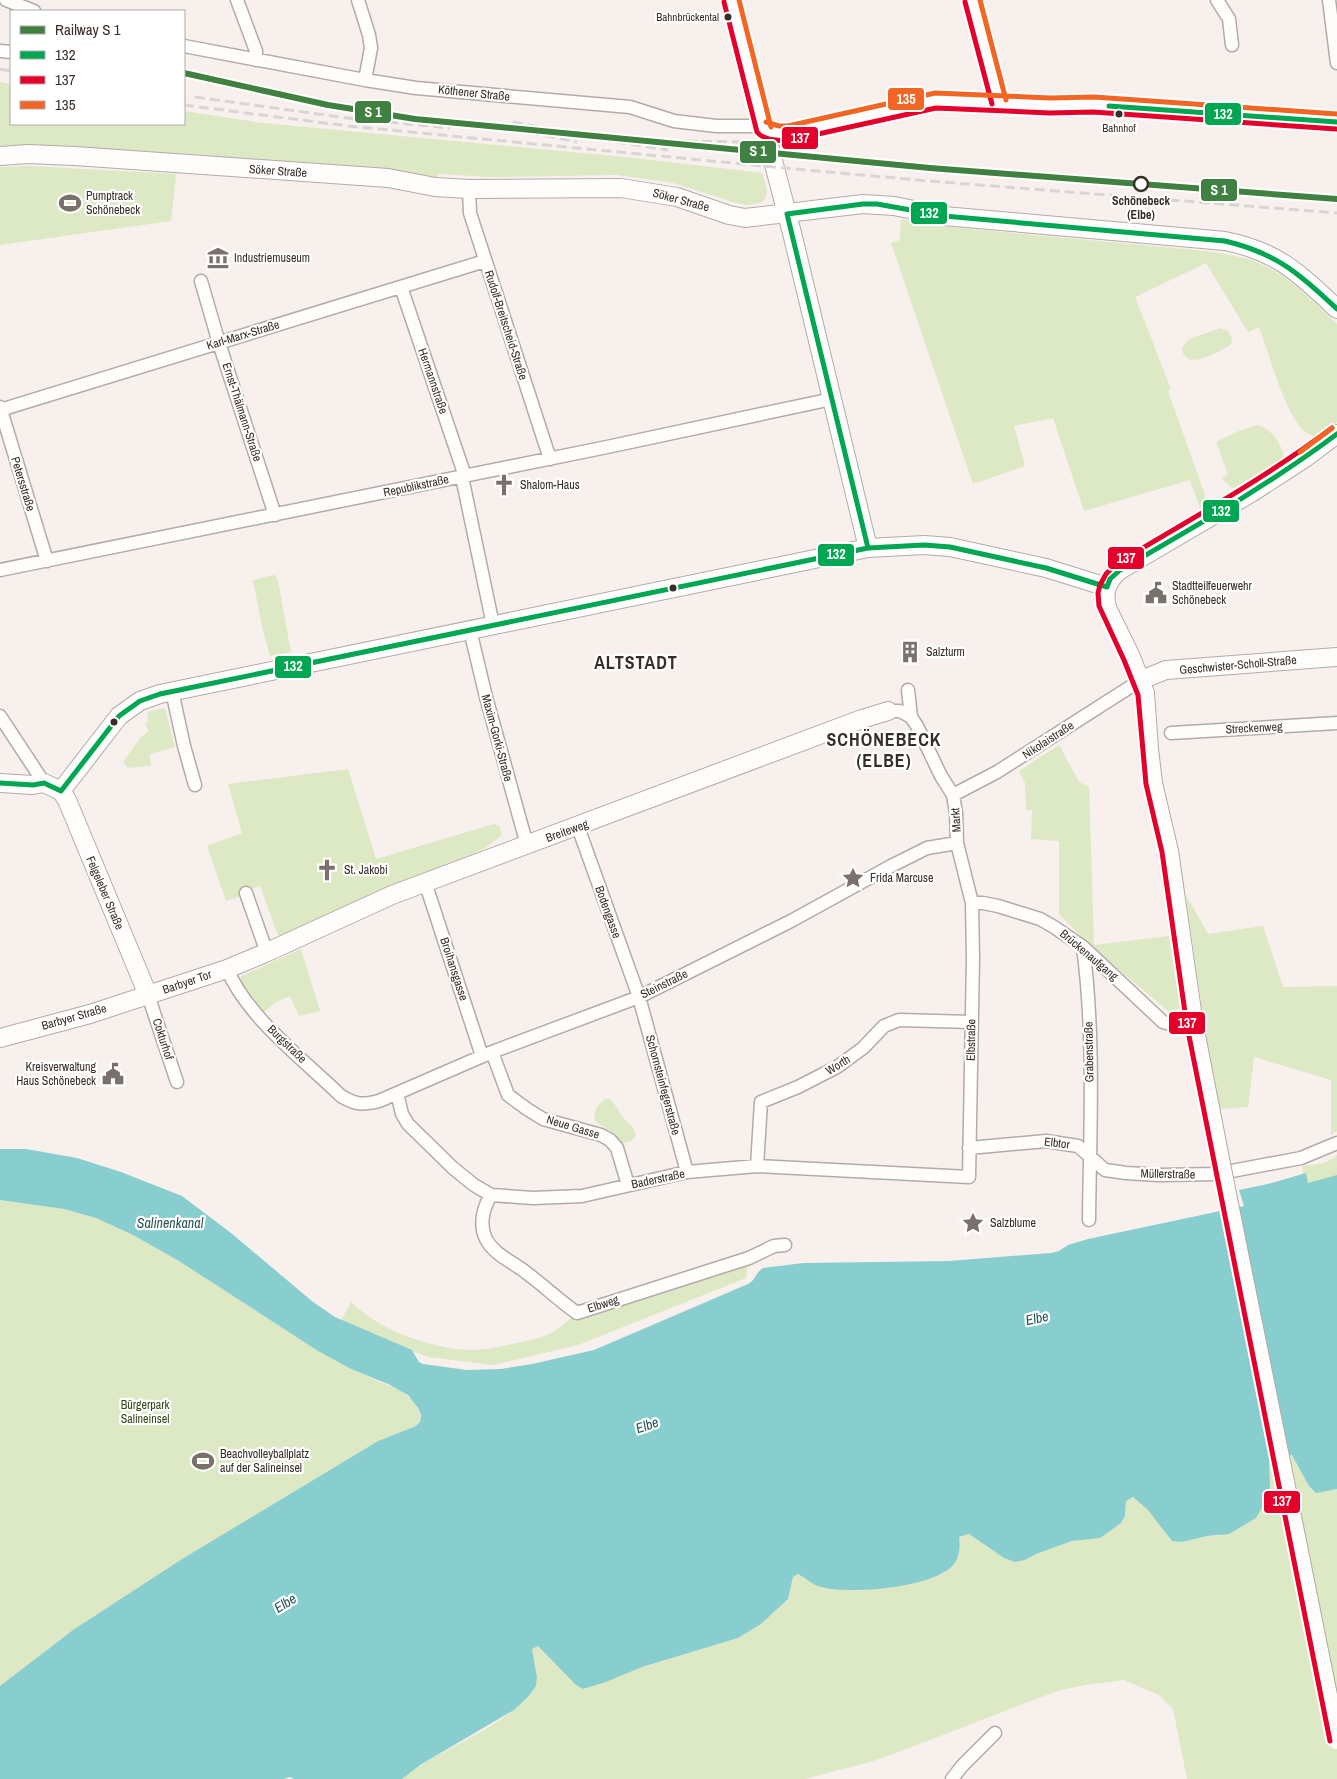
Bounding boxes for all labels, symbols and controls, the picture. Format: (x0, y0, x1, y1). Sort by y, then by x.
legend (10, 10, 185, 125)
place label: Bahnbrückental (656, 10, 719, 24)
marker: Bahnbrückental (723, 12, 733, 22)
text: Railway S 1 (55, 19, 121, 40)
text: 132 (55, 44, 76, 65)
text: 137 (55, 69, 76, 90)
street label: Köthener Straße (437, 81, 511, 105)
line badge: 135 (887, 87, 925, 111)
text: 135 (896, 90, 916, 108)
text: 135 (55, 94, 76, 115)
line badge: S 1 (354, 100, 392, 124)
line badge: 132 (1204, 102, 1242, 126)
text: S 1 (364, 103, 382, 121)
text: 132 (1213, 105, 1233, 123)
marker: Bahnhof (1114, 109, 1124, 119)
place label: Bahnhof (1102, 121, 1136, 135)
line badge: 137 (781, 126, 819, 150)
text: 137 (790, 129, 810, 147)
line badge: S 1 (739, 140, 777, 164)
text: S 1 (749, 142, 767, 160)
street label: Söker Straße (249, 161, 307, 181)
marker: Schönebeck (Elbe) (1133, 176, 1149, 192)
line badge: S 1 (1200, 178, 1238, 202)
text: S 1 (1210, 181, 1228, 199)
street label: Söker Straße (651, 185, 711, 215)
place label: Pumptrack Schönebeck (86, 188, 140, 218)
sports icon: Pumptrack Schönebeck (57, 190, 83, 216)
place label: Schönebeck (Elbe) (1112, 193, 1171, 223)
line badge: 132 (910, 201, 948, 225)
text: 132 (919, 204, 939, 222)
museum icon: Industriemuseum (205, 245, 231, 271)
place label: Industriemuseum (234, 250, 310, 266)
street label: Rudolf-Breitscheid-Straße (481, 268, 531, 382)
street label: Karl-Marx-Straße (205, 316, 281, 354)
street label: Hermannstraße (414, 346, 452, 416)
street label: Ernst-Thälmann-Straße (219, 361, 265, 463)
street label: Petersstraße (7, 455, 39, 513)
street label: Republikstraße (382, 471, 450, 501)
church icon: Shalom-Haus (491, 472, 517, 498)
place label: Shalom-Haus (520, 477, 580, 493)
line badge: 132 (1202, 499, 1240, 523)
text: 132 (1211, 502, 1231, 520)
line badge: 132 (817, 543, 855, 567)
text: 132 (826, 545, 846, 563)
line badge: 137 (1107, 546, 1145, 570)
text: 137 (1116, 549, 1136, 567)
place label: Stadtteilfeuerwehr Schönebeck (1172, 578, 1253, 608)
public building icon: Stadtteilfeuerwehr Schönebeck (1143, 580, 1169, 606)
unlabelled marker (668, 583, 678, 593)
building icon: Salzturm (897, 639, 923, 665)
place label: Salzturm (926, 644, 965, 660)
district label: ALTSTADT (594, 650, 678, 675)
street label: Geschwister-Scholl-Straße (1179, 652, 1297, 678)
line badge: 132 (274, 655, 312, 679)
text: 132 (283, 657, 303, 675)
street label: Maxim-Gorki-Straße (478, 693, 516, 783)
unlabelled marker (109, 717, 119, 727)
street label: Nikolaistraße (1019, 717, 1077, 763)
street label: Streckenweg (1225, 718, 1283, 737)
district label: SCHÖNEBECK (ELBE) (827, 727, 941, 773)
street label: Markt (947, 807, 965, 833)
street label: Breiteweg (543, 816, 591, 846)
street label: Felgeleber Straße (82, 854, 128, 932)
church icon: St. Jakobi (314, 857, 340, 883)
place label: St. Jakobi (344, 862, 388, 878)
place icon: Frida Marcuse (840, 865, 866, 891)
place label: Frida Marcuse (870, 870, 933, 886)
street label: Bodengasse (591, 884, 625, 940)
street label: Brückenaufgang (1056, 926, 1122, 984)
street label: Broihansgasse (436, 935, 472, 1003)
street label: Barbyer Tor (160, 966, 214, 998)
street label: Steinstraße (638, 966, 690, 1002)
street label: Barbyer Straße (40, 1000, 108, 1034)
line badge: 137 (1168, 1011, 1206, 1035)
text: 137 (1177, 1014, 1197, 1032)
street label: Cokturhof (149, 1016, 177, 1062)
street label: Elbstraße (963, 1019, 979, 1061)
street label: Burgstraße (264, 1021, 310, 1067)
street label: Grabenstraße (1080, 1022, 1098, 1082)
street label: Schornsteinfegerstraße (642, 1033, 684, 1137)
street label: Worth (823, 1051, 853, 1079)
place label: Kreisverwaltung Haus Schönebeck (16, 1059, 97, 1089)
public building icon: Kreisverwaltung Haus Schönebeck (100, 1061, 126, 1087)
street label: Neue Gasse (545, 1111, 601, 1143)
street label: Elbtor (1043, 1133, 1071, 1153)
street label: Baderstraße (630, 1166, 686, 1192)
street label: Müllerstraße (1141, 1166, 1195, 1182)
place icon: Salzblume (960, 1210, 986, 1236)
water label: Salinenkanal (137, 1214, 204, 1232)
place label: Salzblume (990, 1215, 1036, 1231)
street label: Elbweg (585, 1291, 621, 1317)
water label: Elbe (1024, 1307, 1050, 1329)
park label: Bürgerpark Salineinsel (121, 1397, 169, 1427)
water label: Elbe (633, 1413, 661, 1437)
place label: Beachvolleyballplatz auf der Salineinsel (220, 1446, 309, 1476)
sports icon: Beachvolleyballplatz auf der Salineinsel (190, 1448, 216, 1474)
line badge: 137 (1263, 1490, 1301, 1514)
text: 137 (1272, 1492, 1292, 1510)
water label: Elbe (270, 1589, 300, 1617)

